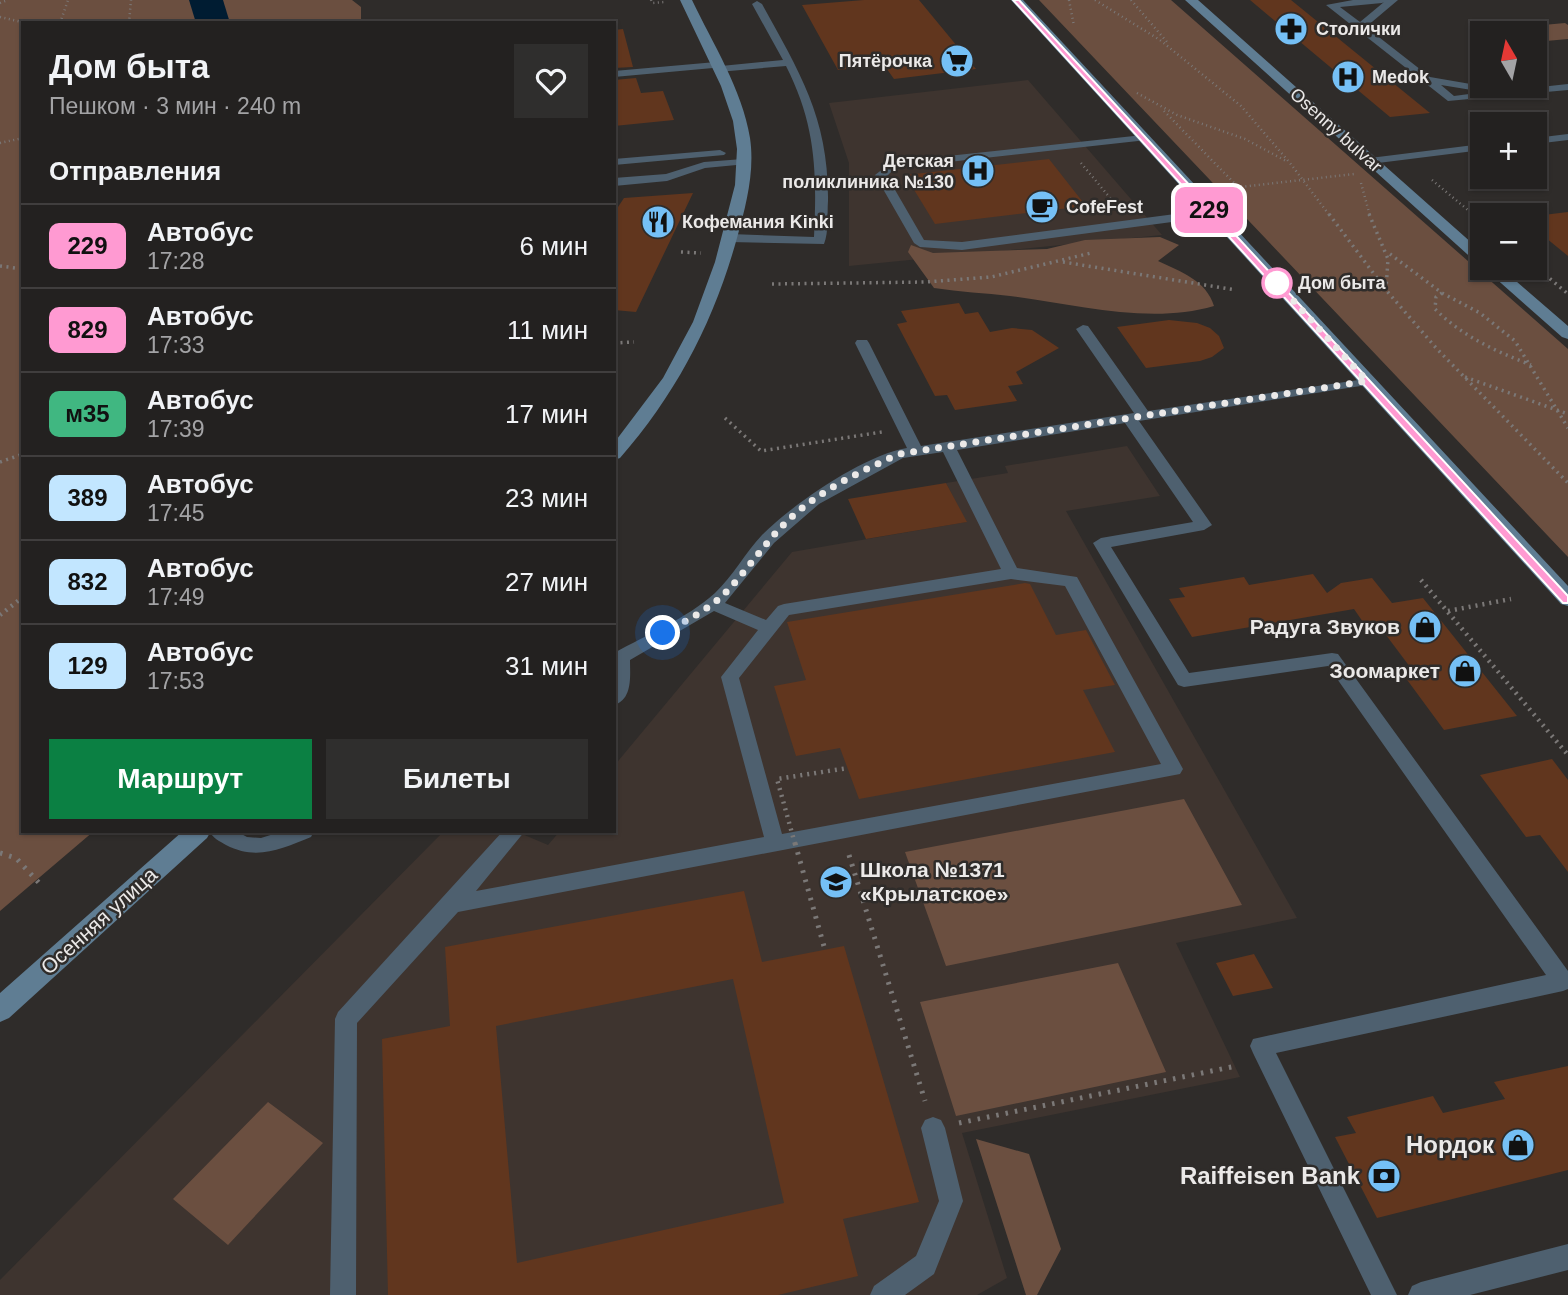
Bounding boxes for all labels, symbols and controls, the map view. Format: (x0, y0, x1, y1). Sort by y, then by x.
pharmacy icon: Столички (1272, 10, 1310, 48)
place label: Столички (1316, 19, 1401, 39)
north arrow (1470, 21, 1547, 98)
map controls (1470, 21, 1547, 280)
supermarket icon: Пятёрочка (938, 42, 976, 80)
button: heart (514, 44, 588, 118)
text: Дом быта (49, 48, 209, 85)
place label: Пятёрочка (839, 51, 933, 71)
hospital icon: Medok (1329, 58, 1367, 96)
place label: Medok (1372, 67, 1430, 87)
street label: Osenny bulvar (1286, 84, 1386, 176)
text: Пешком · 3 мин · 240 m (49, 93, 301, 119)
button: + (1470, 112, 1547, 189)
place label: Детская поликлиника №130 (782, 151, 954, 192)
hospital icon: Детская поликлиника №130 (959, 152, 997, 190)
text: Отправления (49, 156, 221, 186)
line badge: 229 (1169, 187, 1249, 233)
cafe icon: CofeFest (1023, 188, 1061, 226)
text: 229 (1189, 196, 1229, 223)
place label: CofeFest (1066, 197, 1143, 217)
restaurant icon: Кофемания Kinki (639, 203, 677, 241)
button: − (1470, 203, 1547, 280)
place label: Кофемания Kinki (682, 212, 834, 232)
text: Автобус (147, 217, 254, 247)
text: 6 мин (520, 231, 588, 261)
text: 229 (67, 232, 108, 259)
text: 17:28 (147, 248, 205, 274)
marker: Дом быта (1262, 268, 1292, 298)
place label: Дом быта (1298, 273, 1386, 293)
text: Автобус (147, 301, 254, 331)
text: 11 мин (507, 315, 588, 345)
text: 829 (67, 316, 108, 343)
text: 17:33 (147, 332, 205, 358)
text: Автобус (147, 385, 254, 415)
text: 17 мин (505, 399, 588, 429)
text: м35 (65, 400, 110, 427)
text: 17:39 (147, 416, 205, 442)
text: Автобус (147, 469, 254, 499)
text: 23 мин (505, 483, 588, 513)
text: 389 (67, 484, 108, 511)
text: 17:45 (147, 500, 205, 526)
text: Автобус (147, 553, 254, 583)
text: 27 мин (505, 567, 588, 597)
text: 832 (67, 568, 108, 595)
text: 17:49 (147, 584, 205, 610)
shop icon: Радуга Звуков (1406, 608, 1444, 646)
your location (645, 615, 680, 650)
place label: Радуга Звуков (1250, 615, 1400, 638)
text: Автобус (147, 637, 254, 667)
text: 31 мин (505, 651, 588, 681)
text: 129 (67, 652, 108, 679)
shop icon: Зоомаркет (1446, 652, 1484, 690)
place label: Зоомаркет (1330, 659, 1440, 682)
text: 17:53 (147, 668, 205, 694)
button: Маршрут (49, 739, 312, 819)
button: Билеты (326, 739, 588, 819)
place label: Школа №1371 «Крылатское» (860, 858, 1008, 905)
street label: Осенняя улица (36, 862, 162, 979)
school or university icon: Школа №1371 «Крылатское» (817, 863, 855, 901)
shop icon: Нордок (1499, 1126, 1537, 1164)
place label: Нордок (1406, 1131, 1495, 1158)
bank icon: Raiffeisen Bank (1365, 1157, 1403, 1195)
place label: Raiffeisen Bank (1180, 1162, 1361, 1189)

